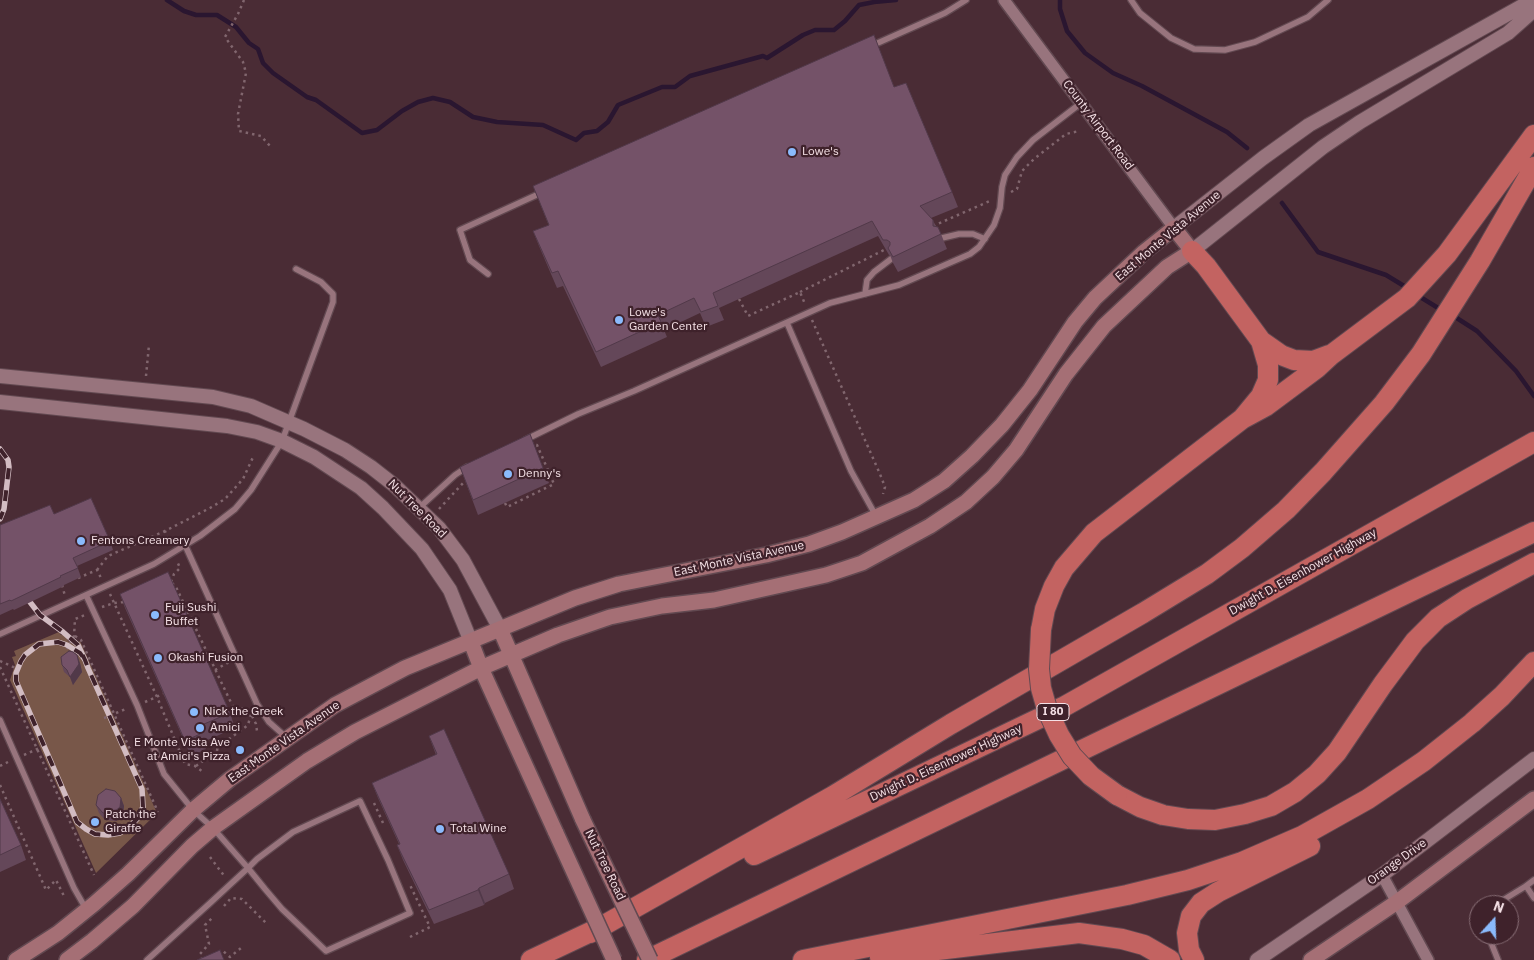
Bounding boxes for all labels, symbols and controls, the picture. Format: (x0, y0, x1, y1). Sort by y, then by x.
street label: County Airport Road (1060, 77, 1136, 173)
place label: Lowe's (802, 145, 839, 159)
marker: Lowe's (786, 146, 798, 158)
street label: East Monte Vista Avenue (1113, 188, 1223, 284)
place label: Lowe's Garden Center (629, 306, 707, 334)
marker: Lowe's Garden Center (613, 314, 625, 326)
place label: Denny's (518, 467, 561, 481)
marker: Denny's (502, 468, 514, 480)
street label: Nut Tree Road (385, 477, 449, 541)
street label: Dwight D. Eisenhower Highway (1227, 525, 1379, 619)
place label: Fentons Creamery (91, 534, 190, 548)
marker: Fentons Creamery (75, 535, 87, 547)
street label: East Monte Vista Avenue (673, 538, 805, 580)
place label: Fuji Sushi Buffet (165, 601, 217, 629)
marker: Fuji Sushi Buffet (149, 609, 161, 621)
place label: Okashi Fusion (168, 651, 243, 665)
marker: Okashi Fusion (152, 652, 164, 664)
street label: East Monte Vista Avenue (226, 698, 342, 786)
road number: I 80 (1037, 704, 1069, 720)
place label: Nick the Greek (204, 705, 283, 719)
marker: Nick the Greek (188, 706, 200, 718)
place label: Amici (210, 721, 240, 735)
street label: Dwight D. Eisenhower Highway (868, 721, 1024, 805)
marker: Amici (194, 722, 206, 734)
place label: E Monte Vista Ave at Amici's Pizza (134, 736, 230, 764)
marker: E Monte Vista Ave at Amici's Pizza (234, 744, 246, 756)
place label: Patch the Giraffe (105, 808, 156, 836)
marker: Patch the Giraffe (89, 816, 101, 828)
place label: Total Wine (450, 822, 507, 836)
marker: Total Wine (434, 823, 446, 835)
street label: Nut Tree Road (582, 827, 628, 903)
street label: Orange Drive (1365, 836, 1429, 888)
north arrow (1469, 895, 1519, 945)
text: N (1491, 897, 1507, 917)

